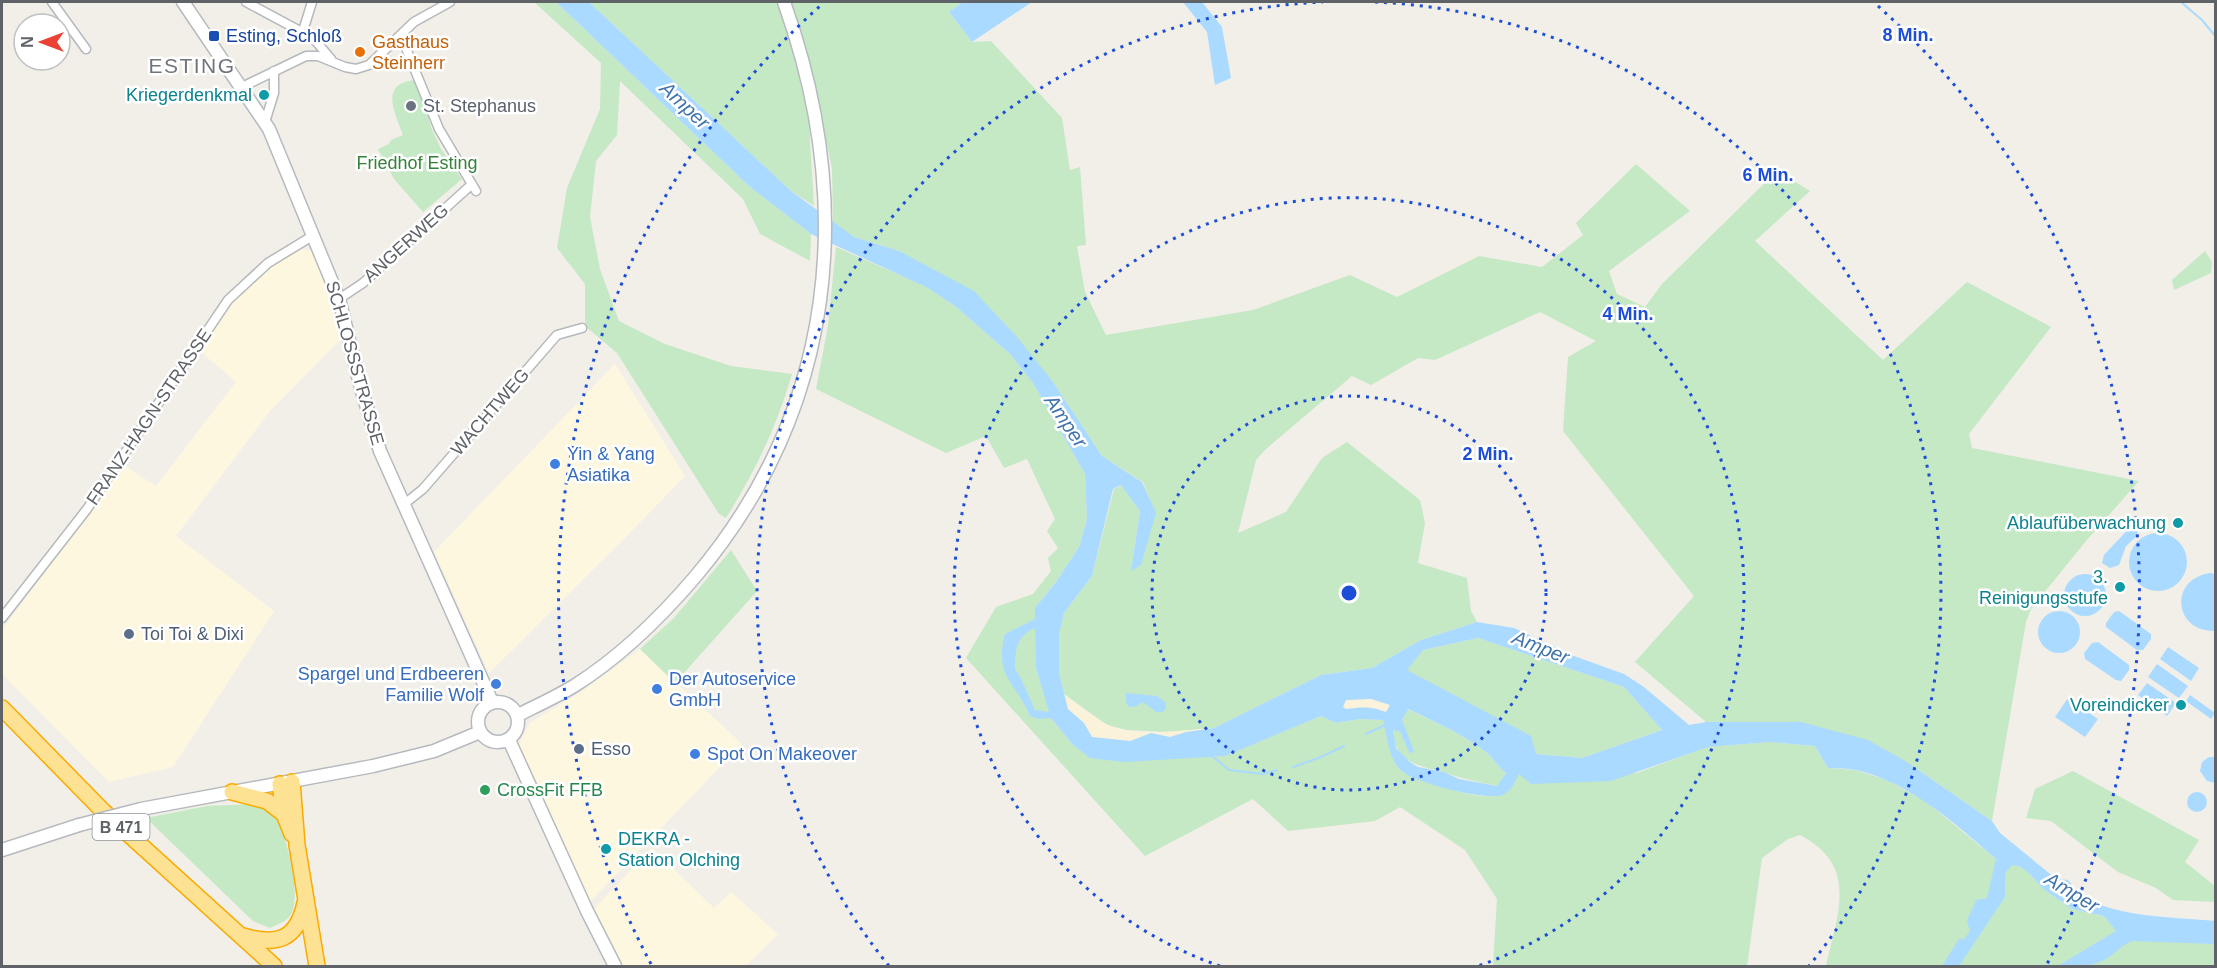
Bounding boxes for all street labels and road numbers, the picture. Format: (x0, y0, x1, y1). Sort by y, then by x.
street label: ANGERWEG (360, 200, 452, 286)
street label: SCHLOSSSTRASSE (322, 279, 388, 447)
street label: FRANZ-HAGN-STRASSE (83, 325, 215, 509)
street label: WACHTWEG (447, 365, 533, 459)
road number: B 471 (92, 814, 150, 840)

